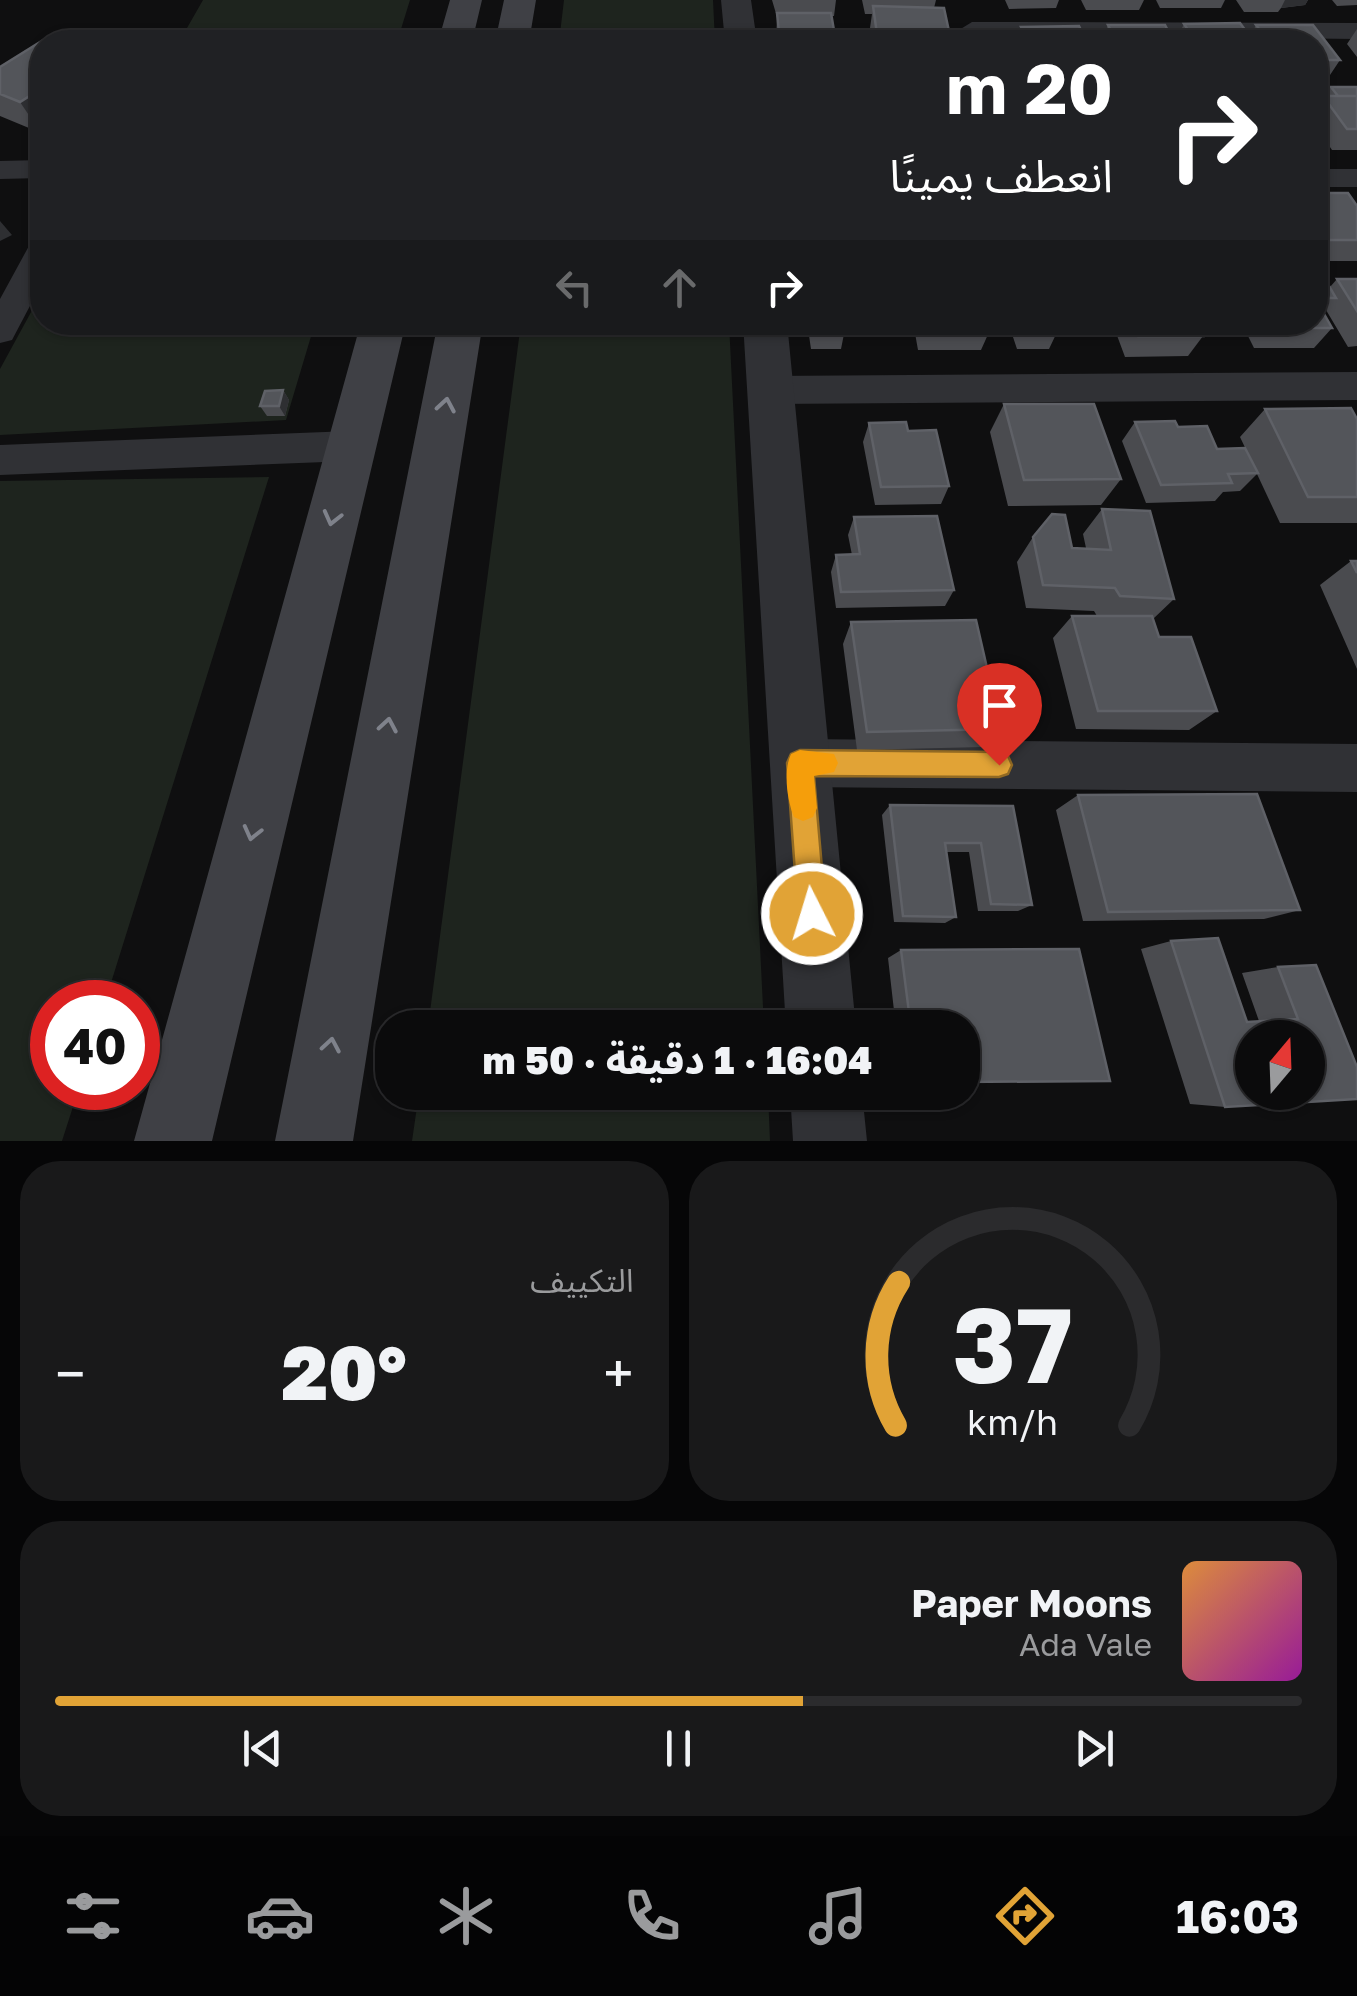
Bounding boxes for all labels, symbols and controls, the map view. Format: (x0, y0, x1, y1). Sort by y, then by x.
text: 20 m (946, 45, 1113, 129)
icon: right (1148, 70, 1278, 200)
text: انعطف يمينًا (889, 148, 1113, 202)
icon: left (547, 260, 602, 315)
icon: ahead (652, 260, 707, 315)
icon: right (757, 260, 812, 315)
one-way arrow (435, 397, 456, 414)
one-way arrow (323, 509, 344, 526)
pin (957, 663, 1042, 766)
icon: arrive (972, 678, 1027, 733)
one-way arrow (377, 717, 398, 734)
one-way arrow (243, 824, 264, 841)
position arrow (760, 862, 864, 966)
speed limit sign: 40 (30, 980, 160, 1110)
north arrow (1235, 1020, 1325, 1110)
map controls (1235, 1020, 1325, 1110)
one-way arrow (320, 1037, 341, 1053)
text: 16:04 · 1 دقيقة · 50 m (482, 1037, 873, 1082)
text: التكييف (530, 1261, 634, 1299)
text: 37 (953, 1281, 1073, 1406)
text: 20° (282, 1326, 407, 1417)
text: − (55, 1340, 85, 1406)
text: + (603, 1340, 633, 1406)
text: km/h (967, 1400, 1058, 1443)
text: Paper Moons (911, 1580, 1152, 1625)
text: Ada Vale (1019, 1625, 1152, 1663)
icon: previous (235, 1721, 290, 1776)
icon: pause (651, 1721, 706, 1776)
icon: next (1067, 1721, 1122, 1776)
icon: filters (58, 1881, 128, 1951)
icon: car (245, 1881, 315, 1951)
icon: climate (431, 1881, 501, 1951)
icon: phone (617, 1881, 687, 1951)
icon: music (803, 1881, 873, 1951)
icon: directions (990, 1881, 1060, 1951)
text: 16:03 (1176, 1889, 1299, 1943)

